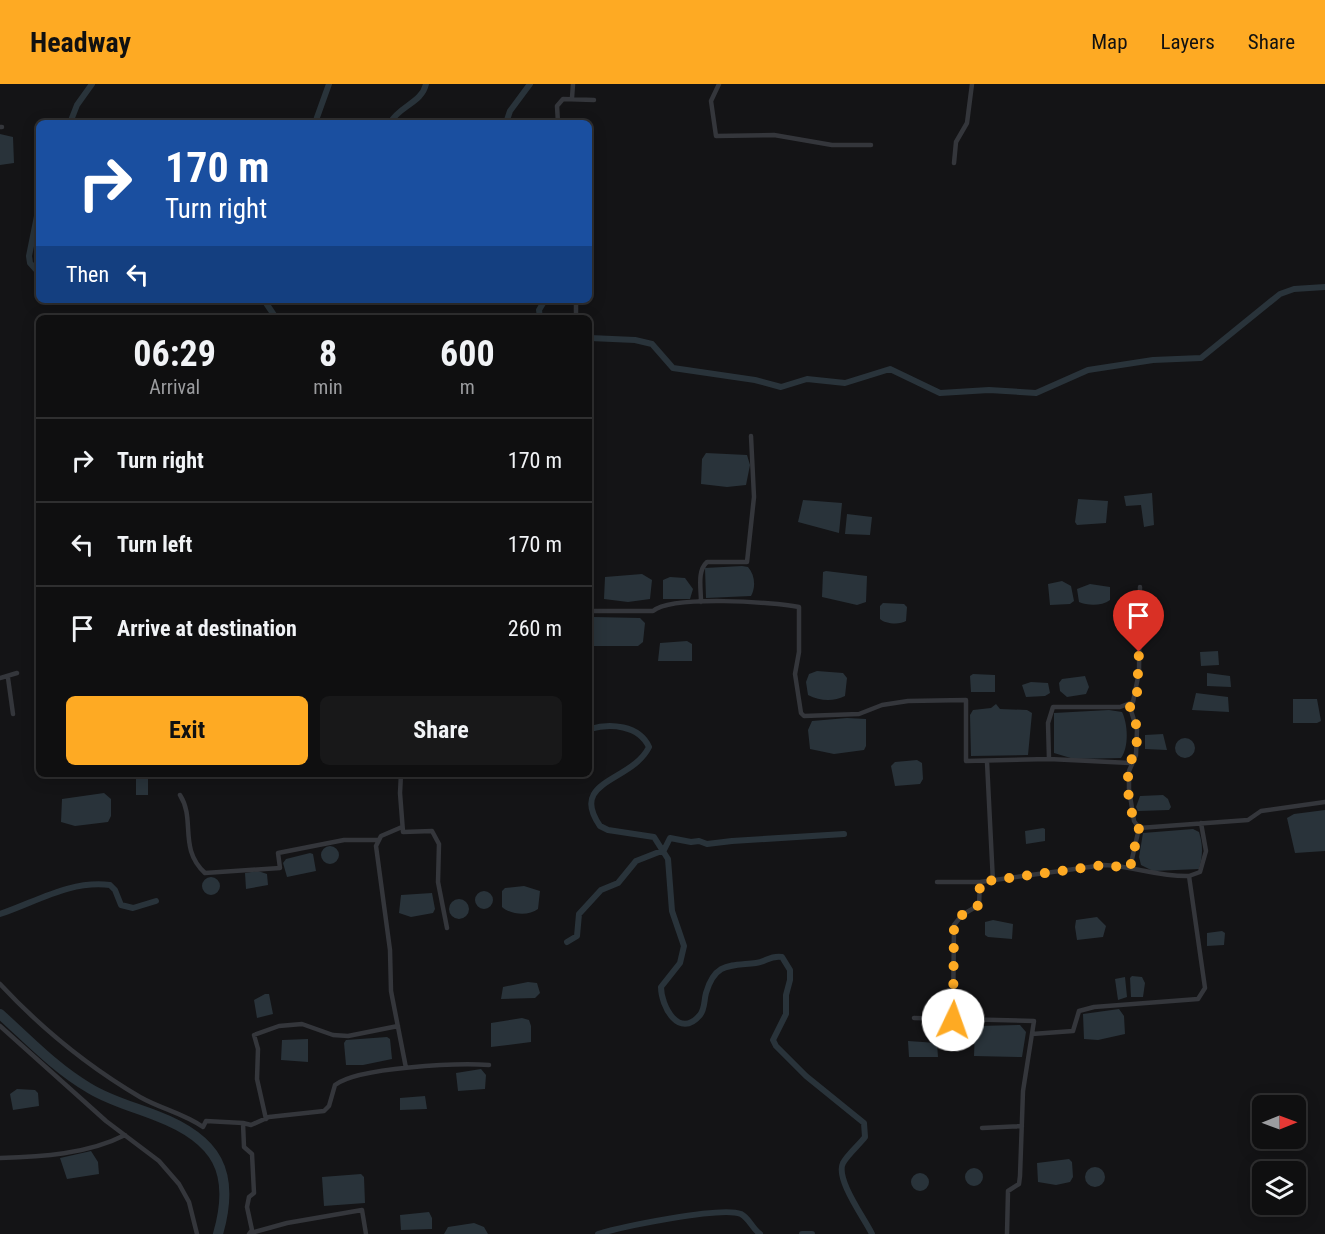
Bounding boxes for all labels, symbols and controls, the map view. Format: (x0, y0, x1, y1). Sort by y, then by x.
text: Headway (30, 26, 131, 59)
text: Map (1091, 30, 1128, 54)
text: Layers (1161, 30, 1215, 54)
text: Share (1248, 30, 1295, 54)
text: 170 m (165, 143, 270, 192)
icon: right (66, 144, 144, 222)
text: Turn right (165, 193, 267, 225)
icon: left (121, 258, 154, 291)
text: Then (66, 262, 109, 287)
text: 06:29 (133, 333, 216, 375)
text: 8 (319, 333, 337, 375)
text: 600 (440, 333, 495, 375)
text: Arrival (149, 375, 200, 399)
text: min (313, 375, 343, 399)
text: m (460, 375, 475, 399)
icon: right (66, 444, 99, 477)
text: Turn right (117, 448, 204, 473)
text: 170 m (508, 448, 562, 473)
icon: left (66, 528, 99, 561)
text: Turn left (117, 532, 192, 557)
text: 170 m (508, 532, 562, 557)
pin (1113, 590, 1164, 652)
icon: arrive (1122, 599, 1155, 632)
icon: arrive (66, 612, 99, 645)
text: Arrive at destination (117, 616, 297, 641)
text: 260 m (508, 616, 562, 641)
button: Exit (66, 696, 308, 765)
button: Share (320, 696, 562, 765)
position arrow (921, 988, 985, 1052)
north arrow (1252, 1095, 1306, 1149)
map controls (1252, 1095, 1306, 1215)
button: layers (1252, 1161, 1306, 1215)

